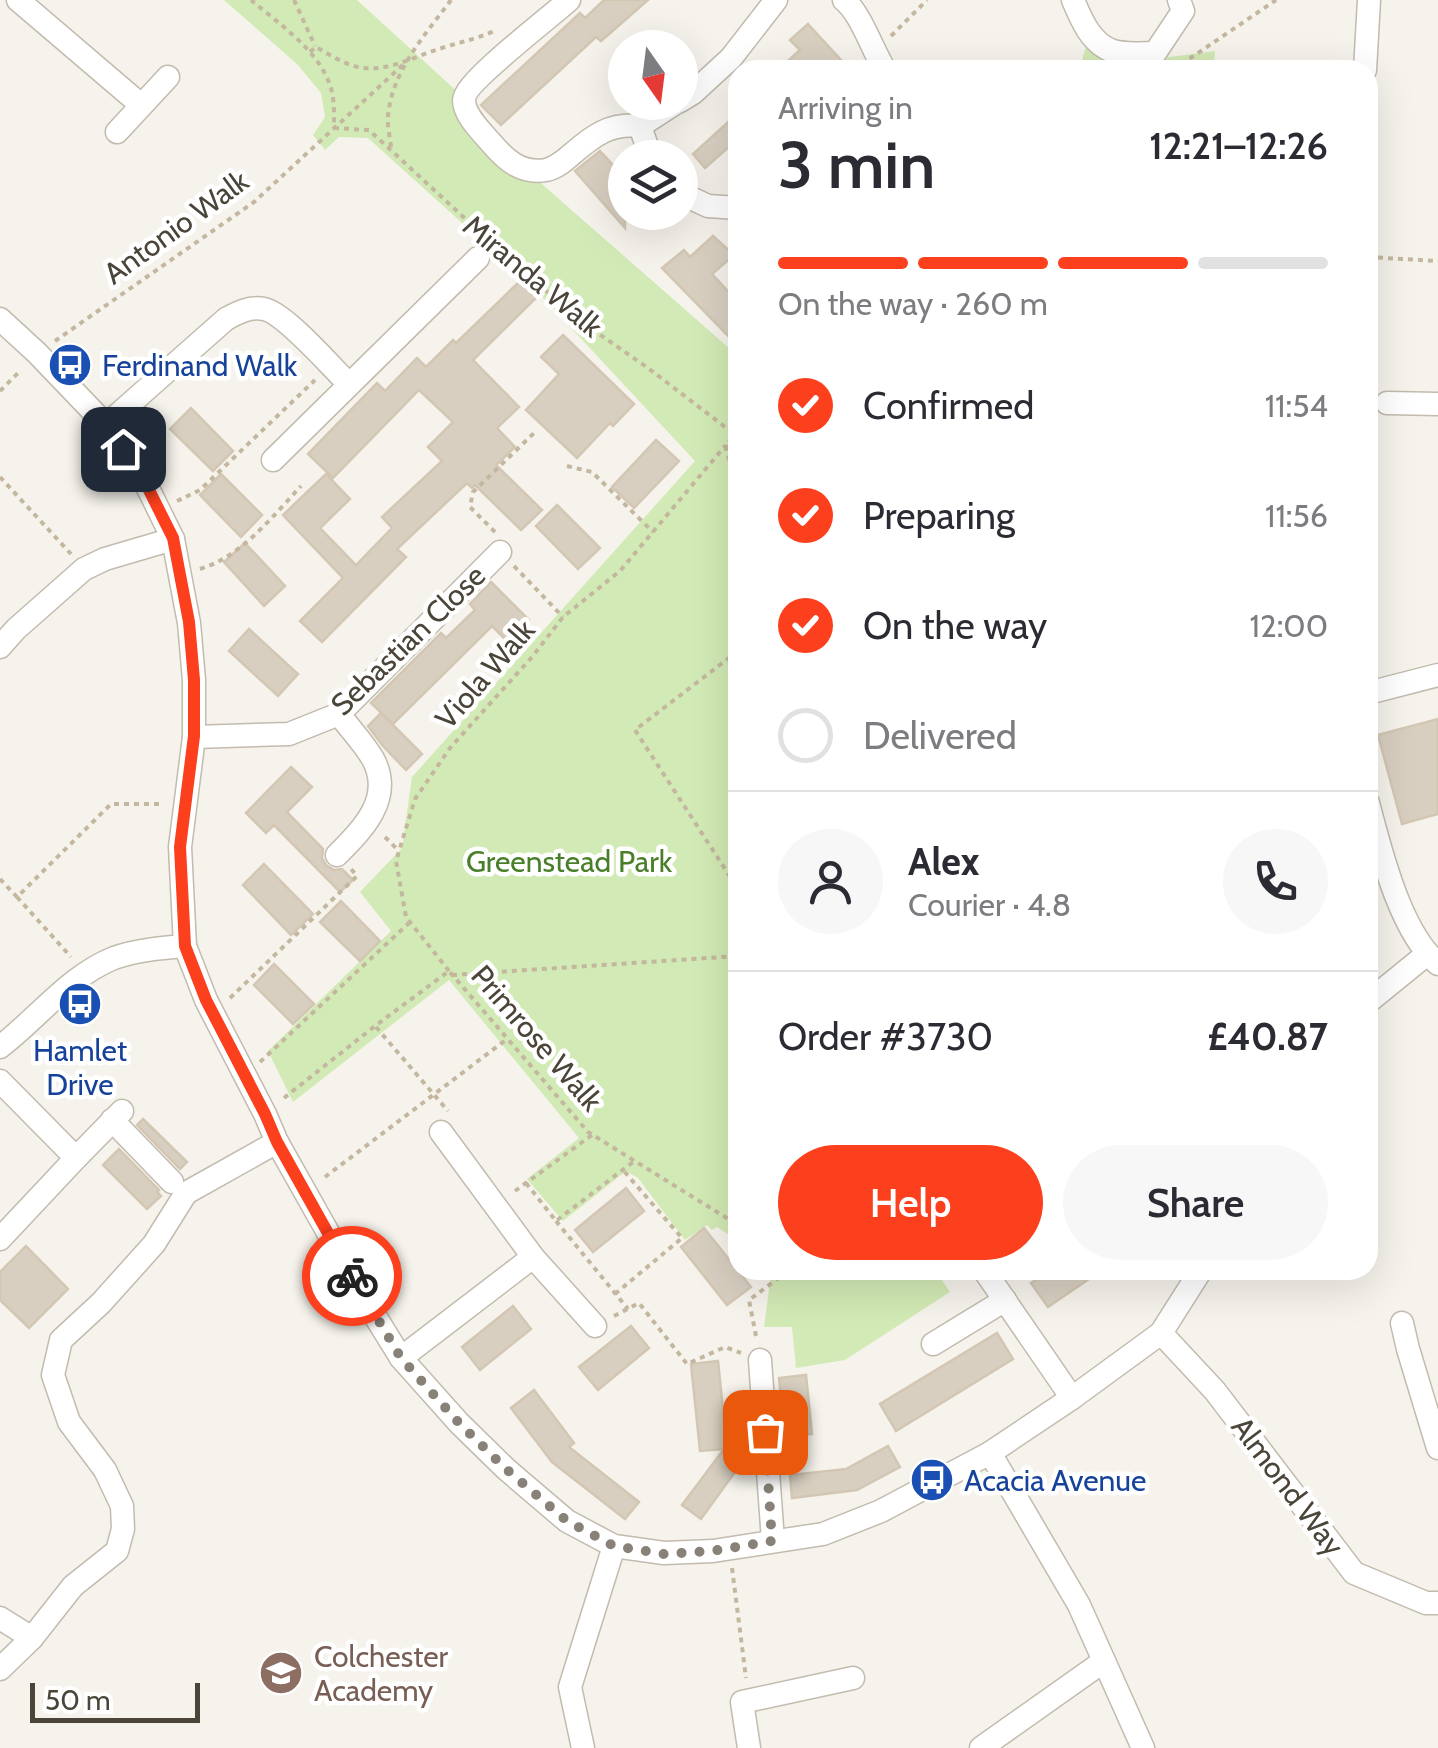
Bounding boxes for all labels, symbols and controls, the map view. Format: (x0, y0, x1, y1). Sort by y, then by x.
north arrow (608, 30, 698, 120)
map controls (608, 30, 698, 230)
text: Arriving in (778, 88, 913, 127)
text: 12:21–12:26 (1149, 122, 1328, 169)
text: 3 min (778, 125, 935, 204)
button: layers (608, 140, 698, 230)
street label: Antonio Walk (96, 162, 256, 292)
street label: Miranda Walk (456, 207, 611, 345)
text: On the way · 260 m (778, 284, 1048, 323)
bus stop icon: Ferdinand Walk (47, 342, 93, 388)
place label: Ferdinand Walk (102, 347, 298, 384)
icon: check (778, 378, 833, 433)
text: Confirmed (863, 382, 1034, 429)
text: 11:54 (1265, 386, 1328, 425)
pin (81, 407, 166, 492)
icon: home (96, 422, 151, 477)
icon: check (778, 488, 833, 543)
text: Preparing (863, 492, 1015, 539)
text: 11:56 (1265, 496, 1328, 535)
street label: Sebastian Close (323, 557, 493, 723)
icon: check (778, 598, 833, 653)
text: On the way (863, 602, 1047, 649)
text: 12:00 (1249, 606, 1328, 645)
street label: Viola Walk (427, 611, 543, 736)
text: Delivered (863, 712, 1017, 759)
button: person (778, 829, 883, 934)
button: phone (1223, 829, 1328, 934)
text: Alex (908, 838, 979, 885)
park label: Greenstead Park (466, 843, 673, 880)
text: Courier · 4.8 (908, 885, 1071, 924)
street label: Primrose Walk (464, 957, 611, 1119)
bus stop icon: Hamlet Drive (57, 981, 103, 1027)
text: Order #3730 (778, 1013, 993, 1060)
text: £40.87 (1207, 1013, 1328, 1060)
place label: Hamlet Drive (33, 1032, 127, 1103)
button: Help (778, 1145, 1043, 1260)
button: Share (1063, 1145, 1328, 1260)
courier (302, 1226, 402, 1326)
icon: bike (325, 1249, 380, 1304)
pin (723, 1390, 808, 1475)
icon: bag (738, 1405, 793, 1460)
street label: Almond Way (1224, 1409, 1352, 1563)
bus stop icon: Acacia Avenue (909, 1457, 955, 1503)
place label: Acacia Avenue (964, 1462, 1146, 1499)
place label: Colchester Academy (314, 1638, 449, 1709)
school or university icon: Colchester Academy (258, 1650, 304, 1696)
scale bar (30, 1678, 200, 1722)
text: 50 m (45, 1683, 111, 1717)

